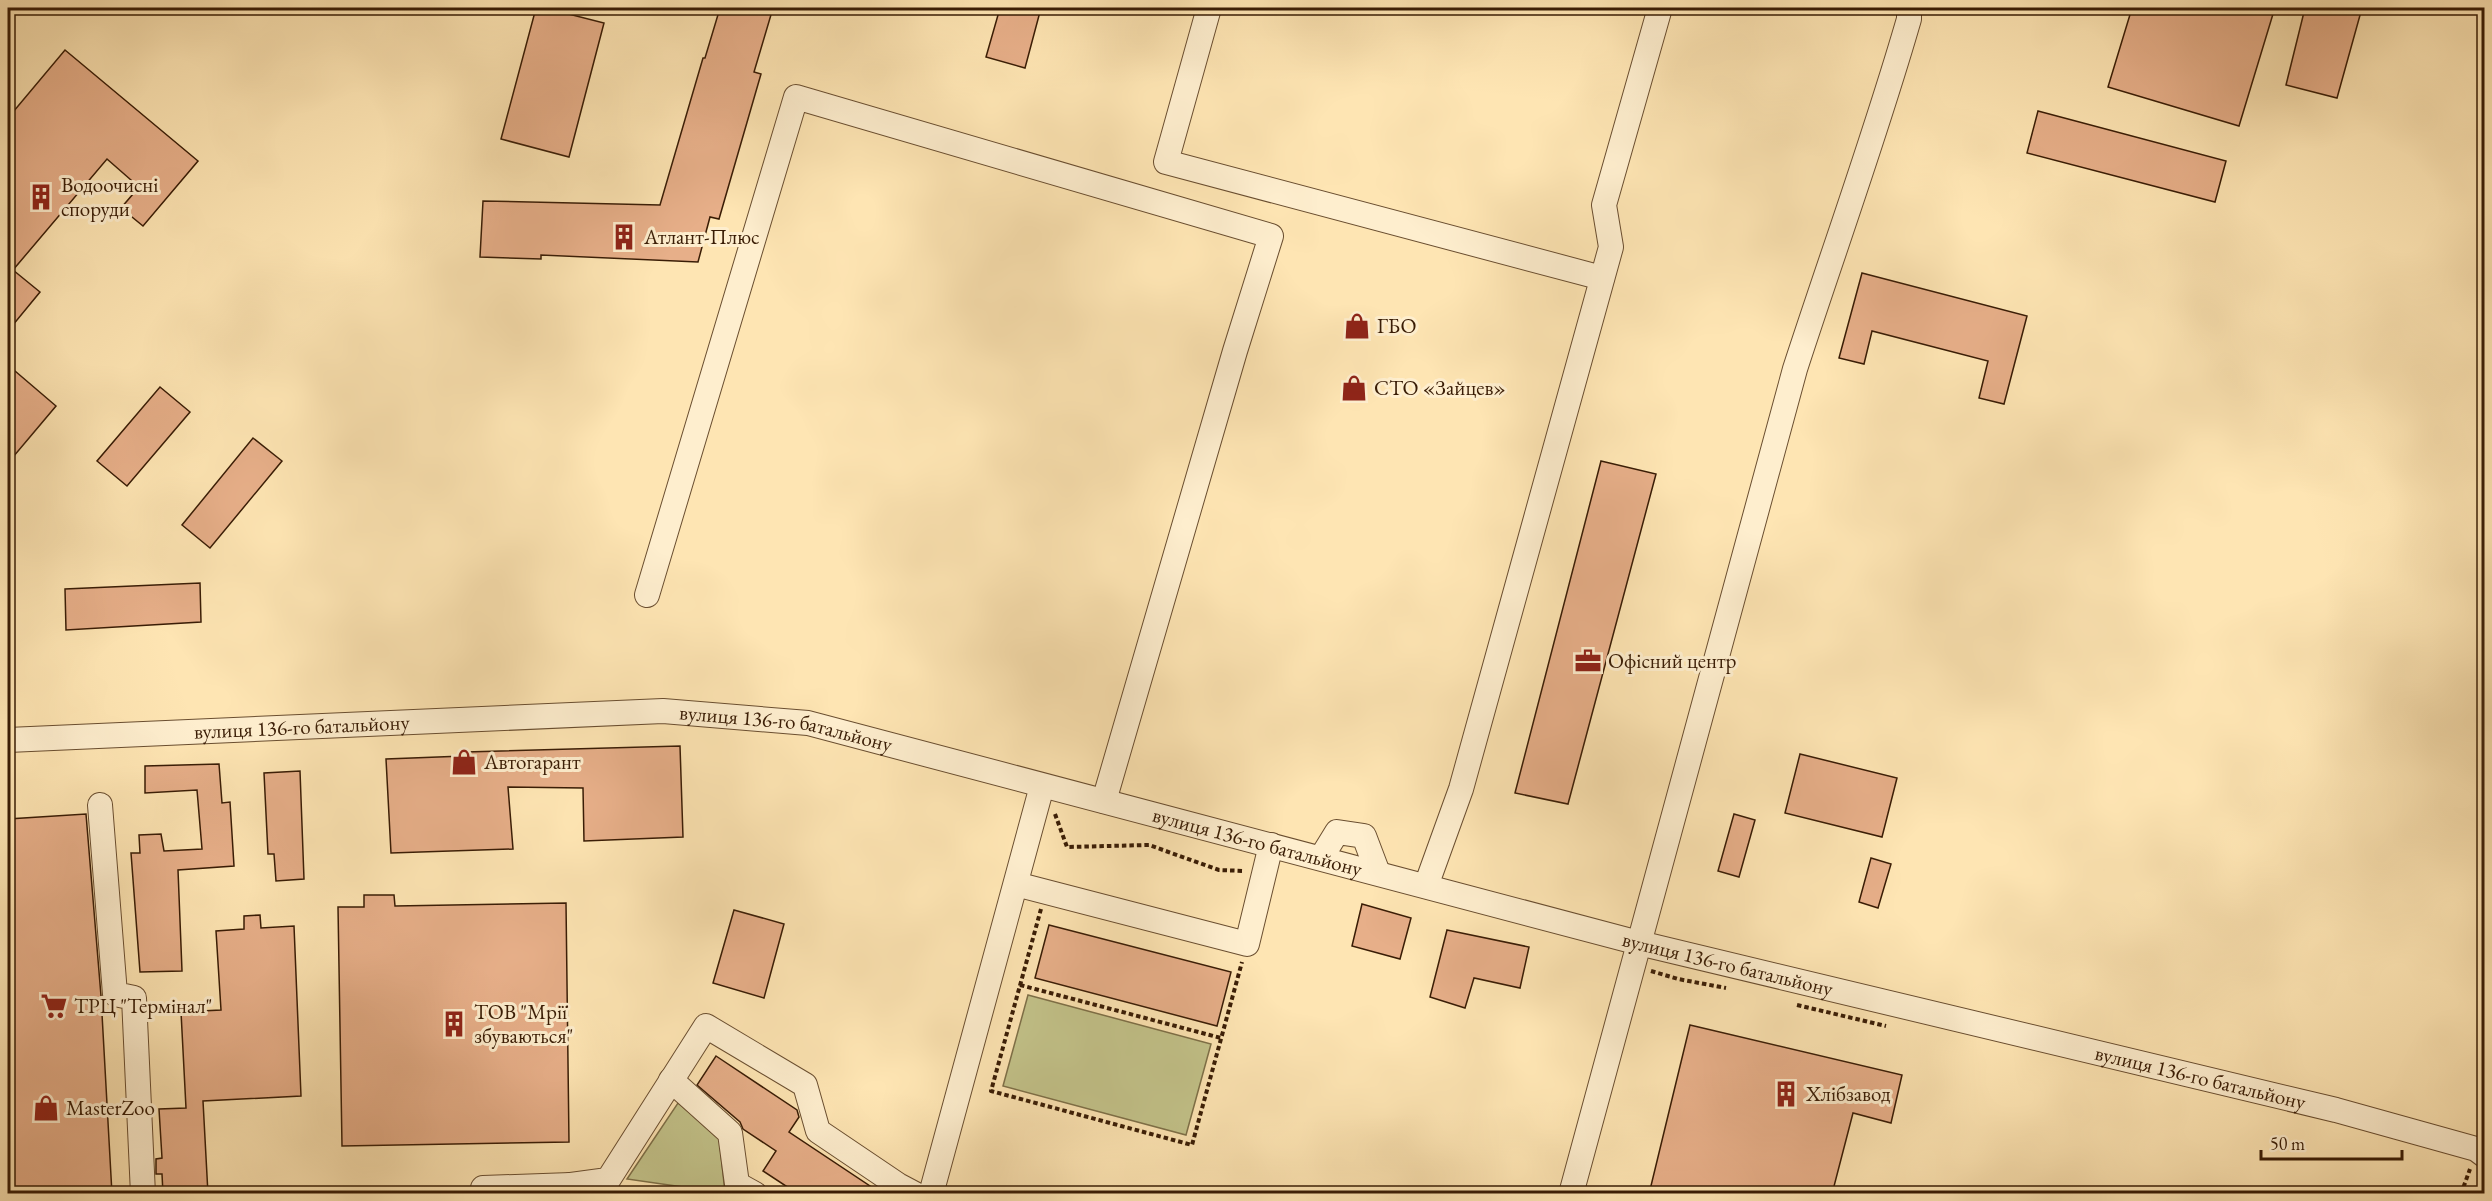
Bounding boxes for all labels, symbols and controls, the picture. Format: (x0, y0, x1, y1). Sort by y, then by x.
place label: Водоочисні споруди (61, 171, 158, 222)
building icon: Водоочисні споруди (26, 182, 56, 212)
building icon: Атлант-Плюс (609, 222, 639, 252)
place label: Атлант-Плюс (643, 223, 760, 250)
shop icon: ГБО (1342, 311, 1372, 341)
place label: ГБО (1377, 312, 1416, 339)
shop icon: СТО «Зайцев» (1339, 373, 1369, 403)
place label: СТО «Зайцев» (1374, 374, 1506, 401)
office icon: Офісний центр (1573, 646, 1603, 676)
place label: Офісний центр (1608, 647, 1737, 674)
street label: вулиця 136-го батальйону (678, 698, 896, 758)
street label: вулиця 136-го батальйону (193, 708, 411, 745)
shop icon: Автогарант (449, 747, 479, 777)
place label: Автогарант (483, 748, 581, 775)
street label: вулиця 136-го батальйону (1150, 801, 1366, 882)
street label: вулиця 136-го батальйону (1620, 925, 1837, 1002)
supermarket icon: ТРЦ "Термінал" (39, 991, 69, 1021)
place label: ТРЦ "Термінал" (74, 992, 212, 1019)
place label: ТОВ "Мрії збуваються" (474, 998, 574, 1049)
building icon: ТОВ "Мрії збуваються" (439, 1009, 469, 1039)
street label: вулиця 136-го батальйону (2092, 1039, 2309, 1115)
building icon: Хлібзавод (1771, 1079, 1801, 1109)
place label: Хлібзавод (1805, 1080, 1891, 1107)
shop icon: MasterZoo (31, 1093, 61, 1123)
place label: MasterZoo (66, 1094, 155, 1121)
scale bar (2261, 1123, 2402, 1161)
text: 50 m (2270, 1132, 2305, 1155)

